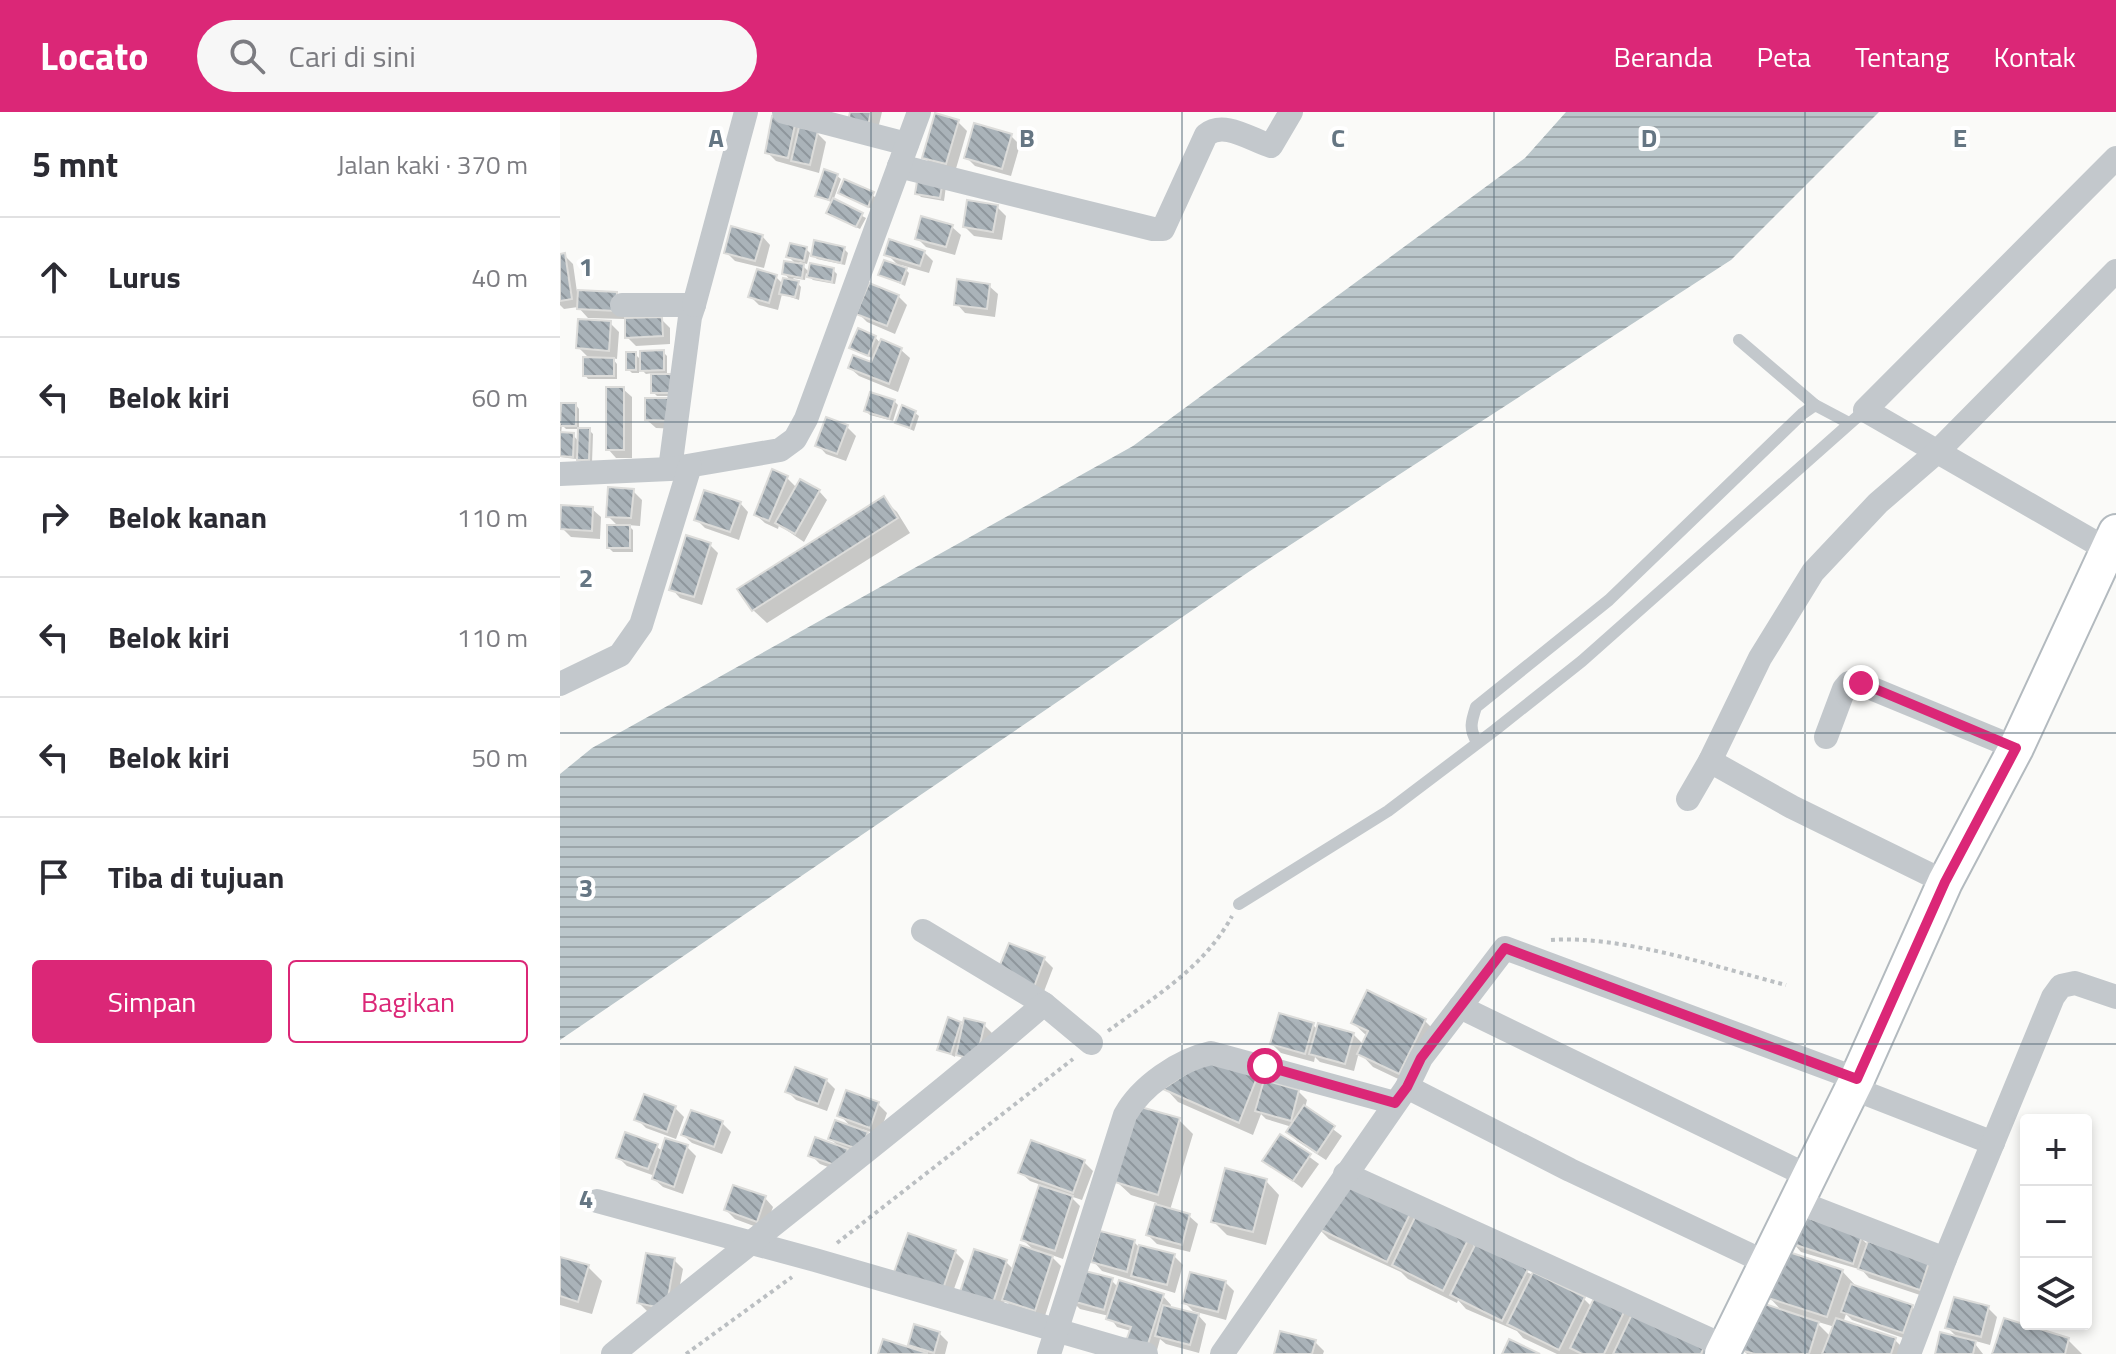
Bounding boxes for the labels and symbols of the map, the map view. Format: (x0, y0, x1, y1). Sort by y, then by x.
text: A (708, 118, 724, 157)
text: B (1019, 118, 1035, 157)
text: C (1331, 118, 1345, 157)
text: D (1641, 118, 1657, 157)
text: E (1953, 118, 1967, 157)
text: 1 (579, 247, 593, 286)
text: 2 (579, 558, 593, 597)
route end (1843, 665, 1879, 701)
text: 3 (579, 868, 593, 907)
route start (1247, 1048, 1283, 1084)
text: 4 (579, 1179, 593, 1218)

